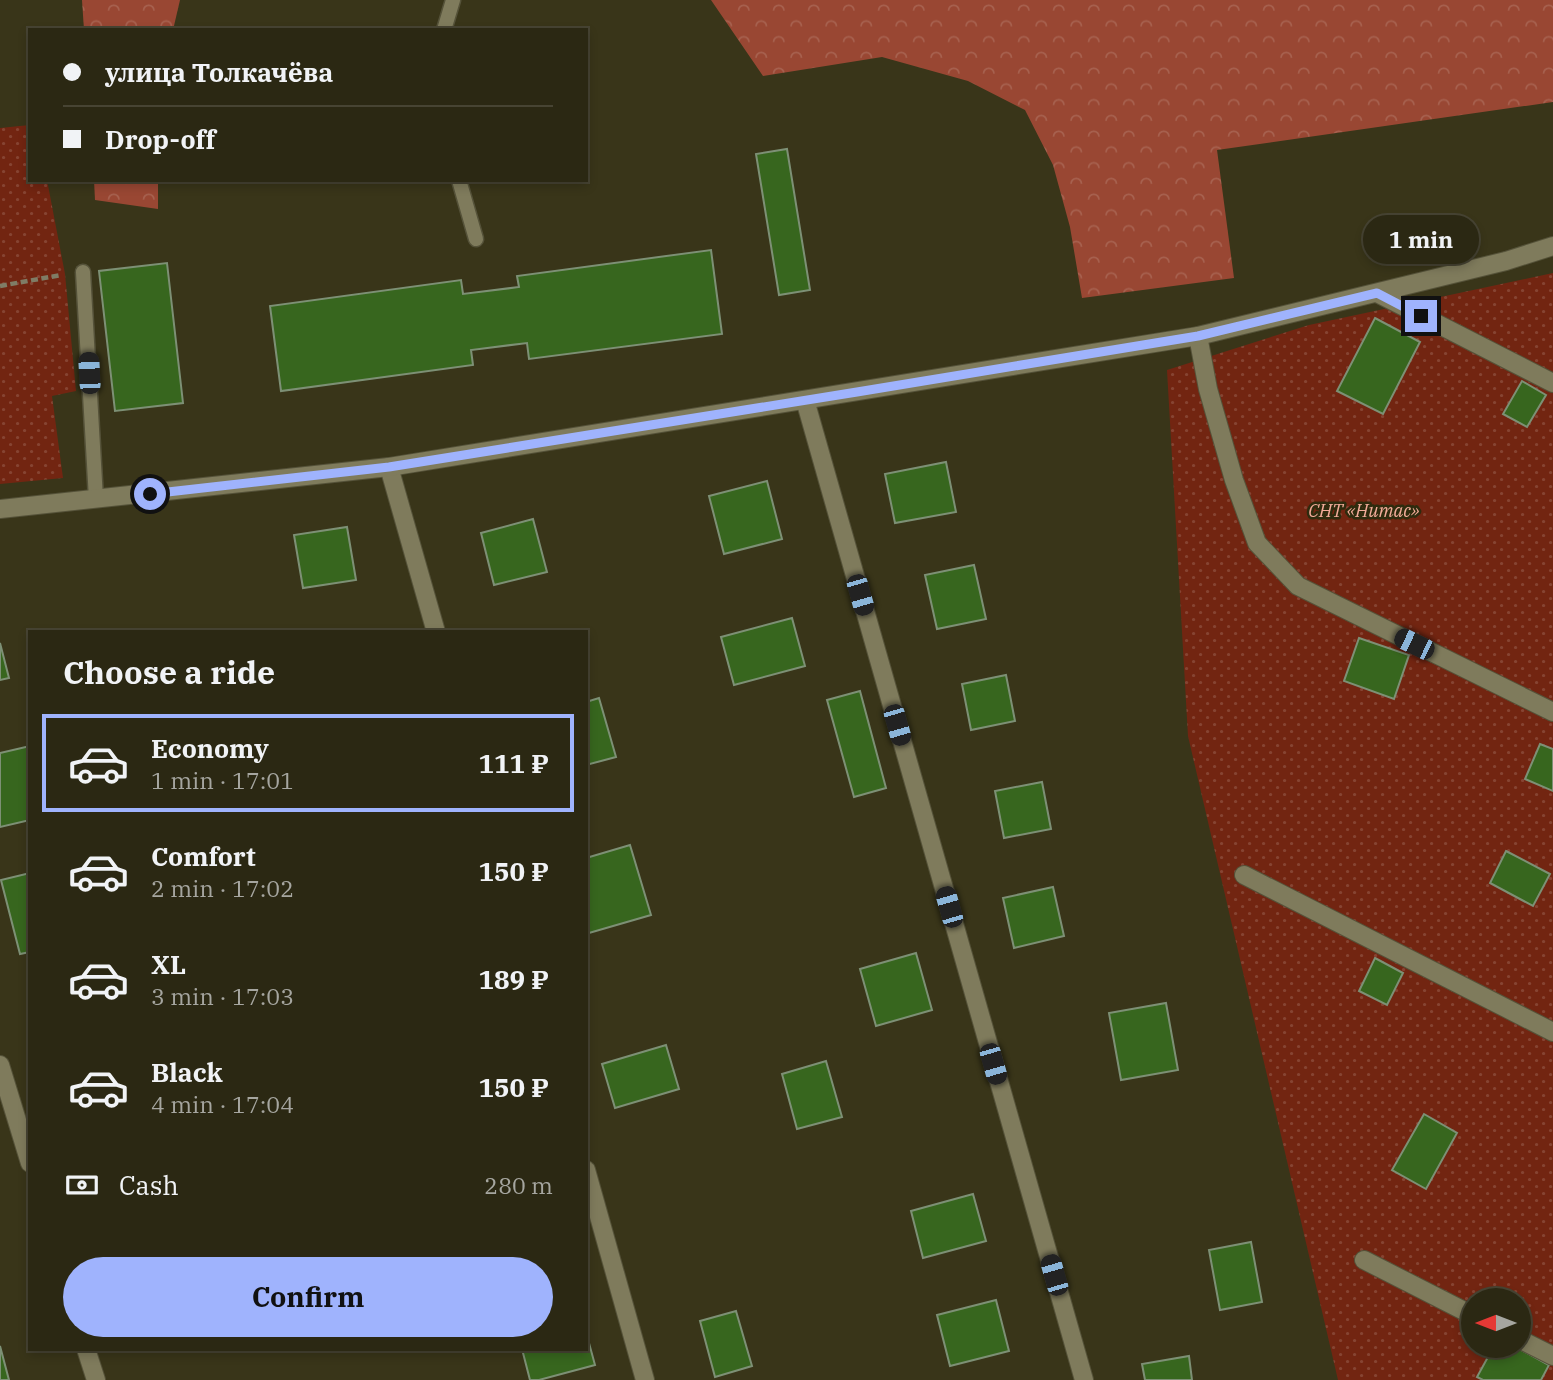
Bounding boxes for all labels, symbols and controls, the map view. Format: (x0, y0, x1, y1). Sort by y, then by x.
text: улица Толкачёва (105, 55, 333, 89)
text: Drop-off (105, 122, 216, 156)
callout: 1 min (1363, 215, 1479, 264)
text: 1 min (1389, 224, 1453, 254)
route end (1405, 300, 1437, 332)
car (78, 351, 101, 395)
route start (134, 478, 166, 510)
park label: СНТ «Нитас» (1308, 499, 1420, 522)
car (845, 572, 876, 618)
car (1391, 625, 1438, 663)
text: Choose a ride (63, 651, 275, 693)
car (882, 702, 913, 748)
text: Economy (151, 731, 269, 765)
icon: car (67, 732, 130, 795)
text: 111 ₽ (478, 746, 549, 780)
text: 1 min · 17:01 (151, 765, 294, 795)
text: Comfort (151, 839, 256, 873)
icon: car (67, 840, 130, 903)
text: 150 ₽ (478, 854, 549, 888)
text: 2 min · 17:02 (151, 873, 294, 903)
car (934, 884, 965, 930)
text: XL (151, 947, 186, 981)
icon: car (67, 948, 130, 1011)
text: 189 ₽ (478, 962, 549, 996)
text: 3 min · 17:03 (151, 981, 294, 1011)
car (978, 1041, 1009, 1087)
text: Black (151, 1055, 223, 1089)
icon: car (67, 1056, 130, 1119)
text: 150 ₽ (478, 1070, 549, 1104)
text: 4 min · 17:04 (151, 1089, 294, 1119)
icon: cash (63, 1166, 101, 1204)
text: Cash (119, 1168, 179, 1202)
text: 280 m (484, 1170, 553, 1200)
car (1039, 1252, 1070, 1298)
button: Confirm (63, 1257, 553, 1337)
north arrow (1461, 1288, 1531, 1358)
map controls (1461, 1288, 1531, 1358)

